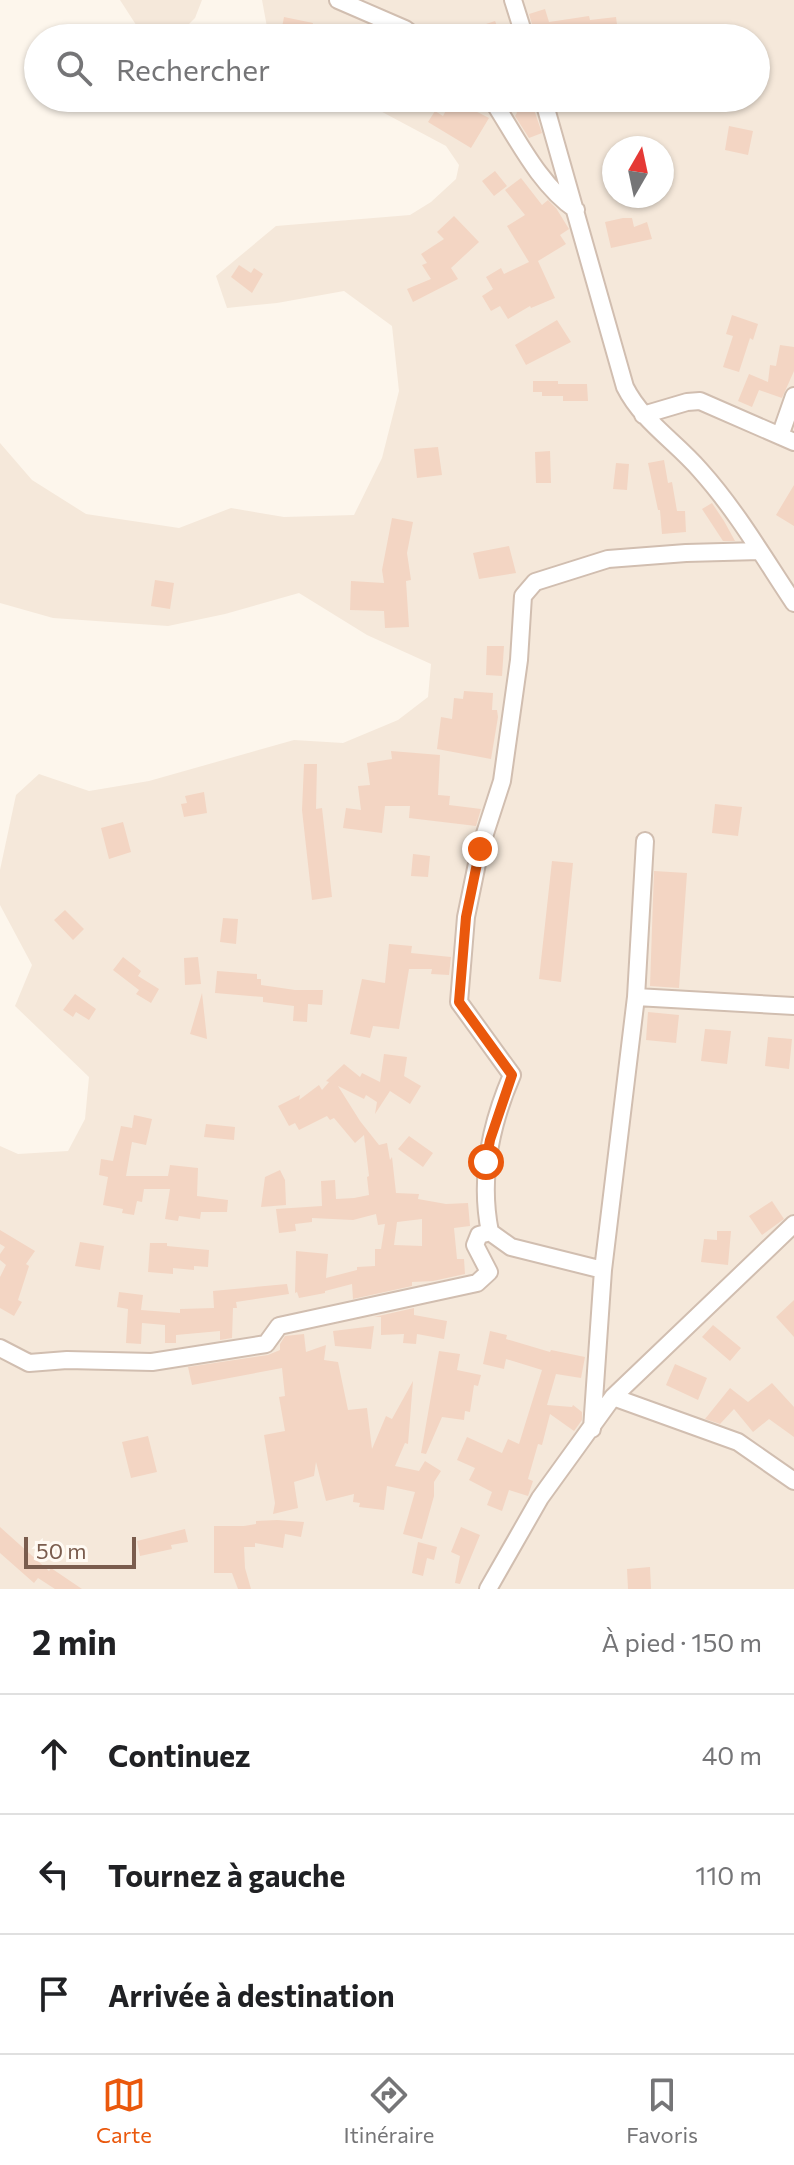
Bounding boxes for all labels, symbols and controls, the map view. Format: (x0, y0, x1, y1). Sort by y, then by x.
search box (24, 24, 770, 112)
icon: search (52, 46, 96, 90)
text: Rechercher (116, 50, 270, 87)
north arrow (602, 136, 674, 208)
route end (462, 831, 498, 867)
route start (468, 1144, 504, 1180)
scale bar (24, 1533, 136, 1569)
text: 50 m (36, 1537, 86, 1564)
text: 2 min (32, 1620, 117, 1662)
text: À pied · 150 m (602, 1626, 762, 1657)
icon: ahead (32, 1732, 76, 1776)
text: Continuez (108, 1736, 251, 1773)
text: 40 m (702, 1739, 762, 1770)
icon: left (32, 1852, 76, 1896)
text: Tournez à gauche (108, 1856, 345, 1893)
text: 110 m (695, 1859, 762, 1890)
icon: arrive (32, 1972, 76, 2016)
text: Arrivée à destination (108, 1976, 395, 2013)
tab: Carte (96, 2073, 152, 2148)
tab: Itinéraire (344, 2073, 434, 2148)
tab: Favoris (626, 2073, 698, 2148)

